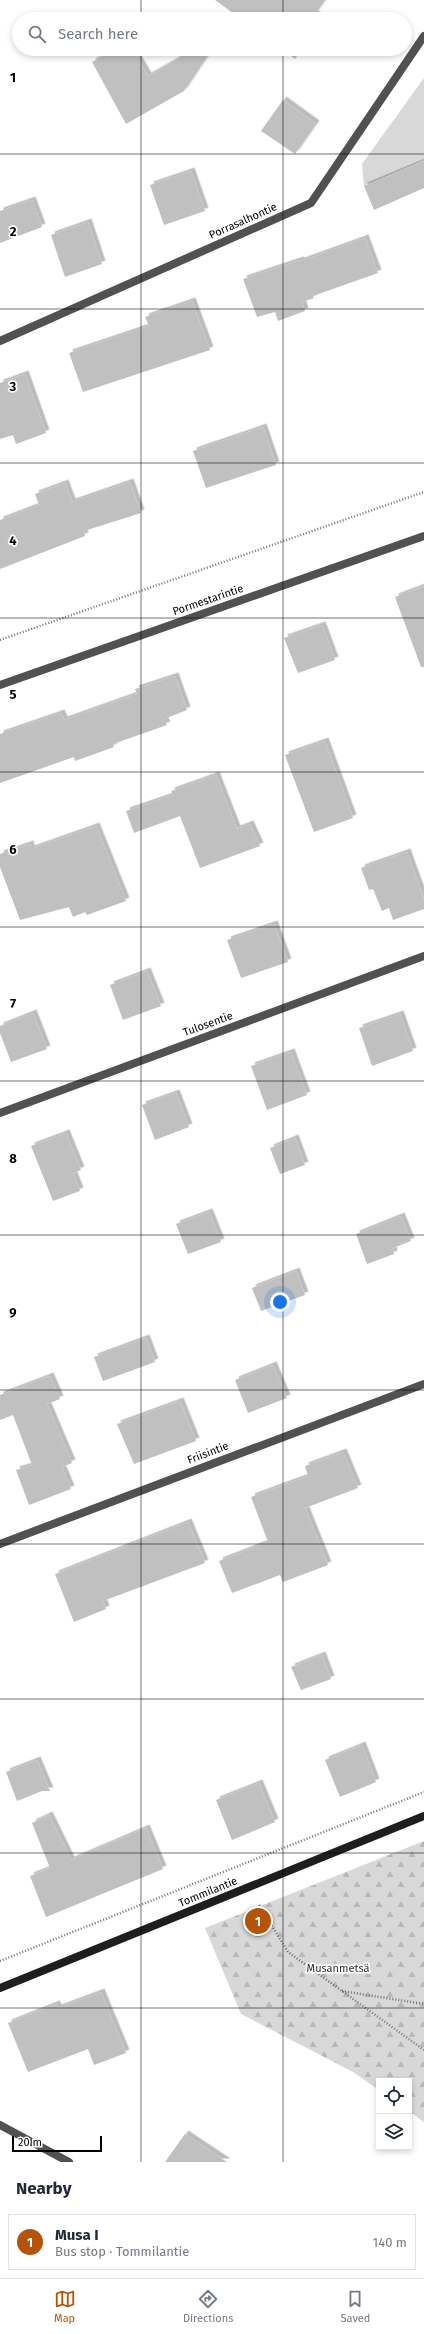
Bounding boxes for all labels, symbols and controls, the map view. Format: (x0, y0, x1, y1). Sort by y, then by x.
search box (12, 12, 412, 56)
icon: search (26, 23, 48, 45)
text: Search here (58, 25, 138, 43)
text: 1 (10, 70, 16, 85)
street label: Porrasalhontie (207, 200, 279, 242)
text: 2 (10, 224, 17, 239)
text: 3 (9, 379, 17, 394)
text: 4 (9, 533, 17, 548)
street label: Pormestarintie (171, 582, 245, 618)
text: 5 (10, 687, 17, 702)
text: 6 (9, 842, 17, 857)
text: 7 (10, 996, 16, 1011)
street label: Tulosentie (181, 1009, 235, 1039)
text: 8 (9, 1151, 17, 1166)
your location (270, 1292, 290, 1312)
text: 9 (9, 1305, 17, 1320)
street label: Friisintie (185, 1439, 231, 1467)
street label: Tommilantie (177, 1874, 239, 1910)
pin: 1 (245, 1906, 271, 1936)
park label: Musanmetsä (307, 1962, 369, 1975)
map controls (376, 2078, 412, 2150)
button: locate (376, 2078, 412, 2114)
button: layers (376, 2114, 412, 2150)
scale bar (12, 2134, 102, 2153)
text: 20 m (18, 2136, 42, 2149)
text: Nearby (16, 2178, 71, 2199)
text: Musa I (55, 2226, 99, 2244)
text: 1 (27, 2235, 33, 2250)
text: 140 m (373, 2235, 407, 2250)
text: Bus stop · Tommilantie (55, 2244, 189, 2259)
tab: Map (54, 2288, 76, 2325)
tab: Directions (183, 2288, 233, 2325)
tab: Saved (341, 2288, 370, 2325)

